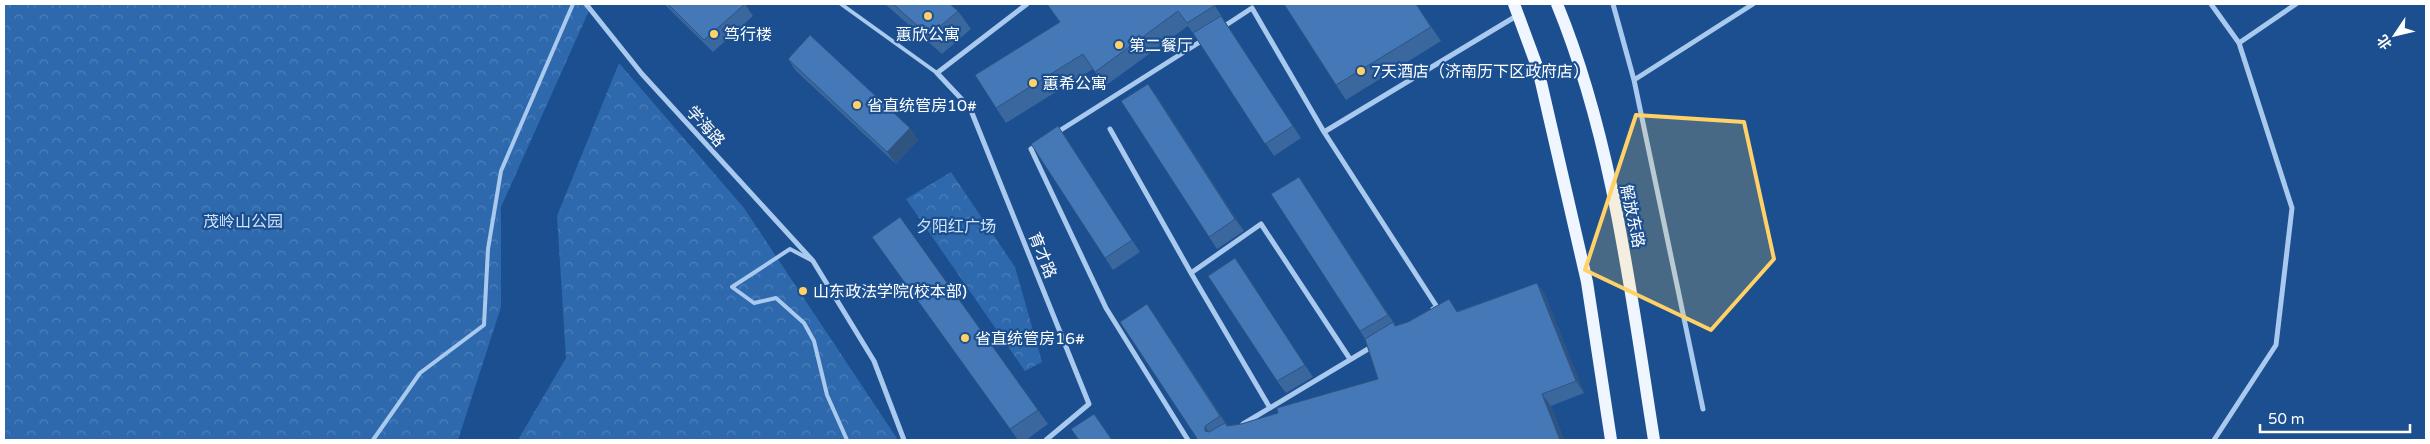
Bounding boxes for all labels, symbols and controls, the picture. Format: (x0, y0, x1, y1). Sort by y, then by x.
marker: 蕙欣公寓 (922, 10, 934, 22)
north arrow (2370, 10, 2420, 60)
place label: 笃行楼 (724, 25, 772, 45)
place label: 蕙欣公寓 (896, 25, 960, 45)
marker: 笃行楼 (708, 28, 720, 40)
text: 北 (2374, 32, 2396, 53)
place label: 第二餐厅 (1129, 36, 1193, 56)
marker: 第二餐厅 (1113, 39, 1125, 51)
place label: 7天酒店（济南历下区政府店） (1371, 62, 1589, 82)
marker: 7天酒店（济南历下区政府店） (1355, 65, 1367, 77)
place label: 蕙希公寓 (1043, 74, 1107, 94)
marker: 蕙希公寓 (1027, 77, 1039, 89)
place label: 省直统管房10# (867, 96, 977, 116)
marker: 省直统管房10# (851, 99, 863, 111)
street label: 学海路 (682, 102, 729, 151)
street label: 解放东路 (1616, 183, 1648, 250)
park label: 茂岭山公园 (203, 212, 283, 232)
park label: 夕阳红广场 (916, 217, 996, 237)
street label: 育才路 (1024, 229, 1060, 281)
place label: 山东政法学院(校本部) (813, 282, 967, 302)
marker: 山东政法学院(校本部) (797, 285, 809, 297)
place label: 省直统管房16# (975, 329, 1085, 349)
marker: 省直统管房16# (959, 332, 971, 344)
scale bar (2260, 402, 2410, 434)
text: 50 m (2268, 410, 2305, 428)

